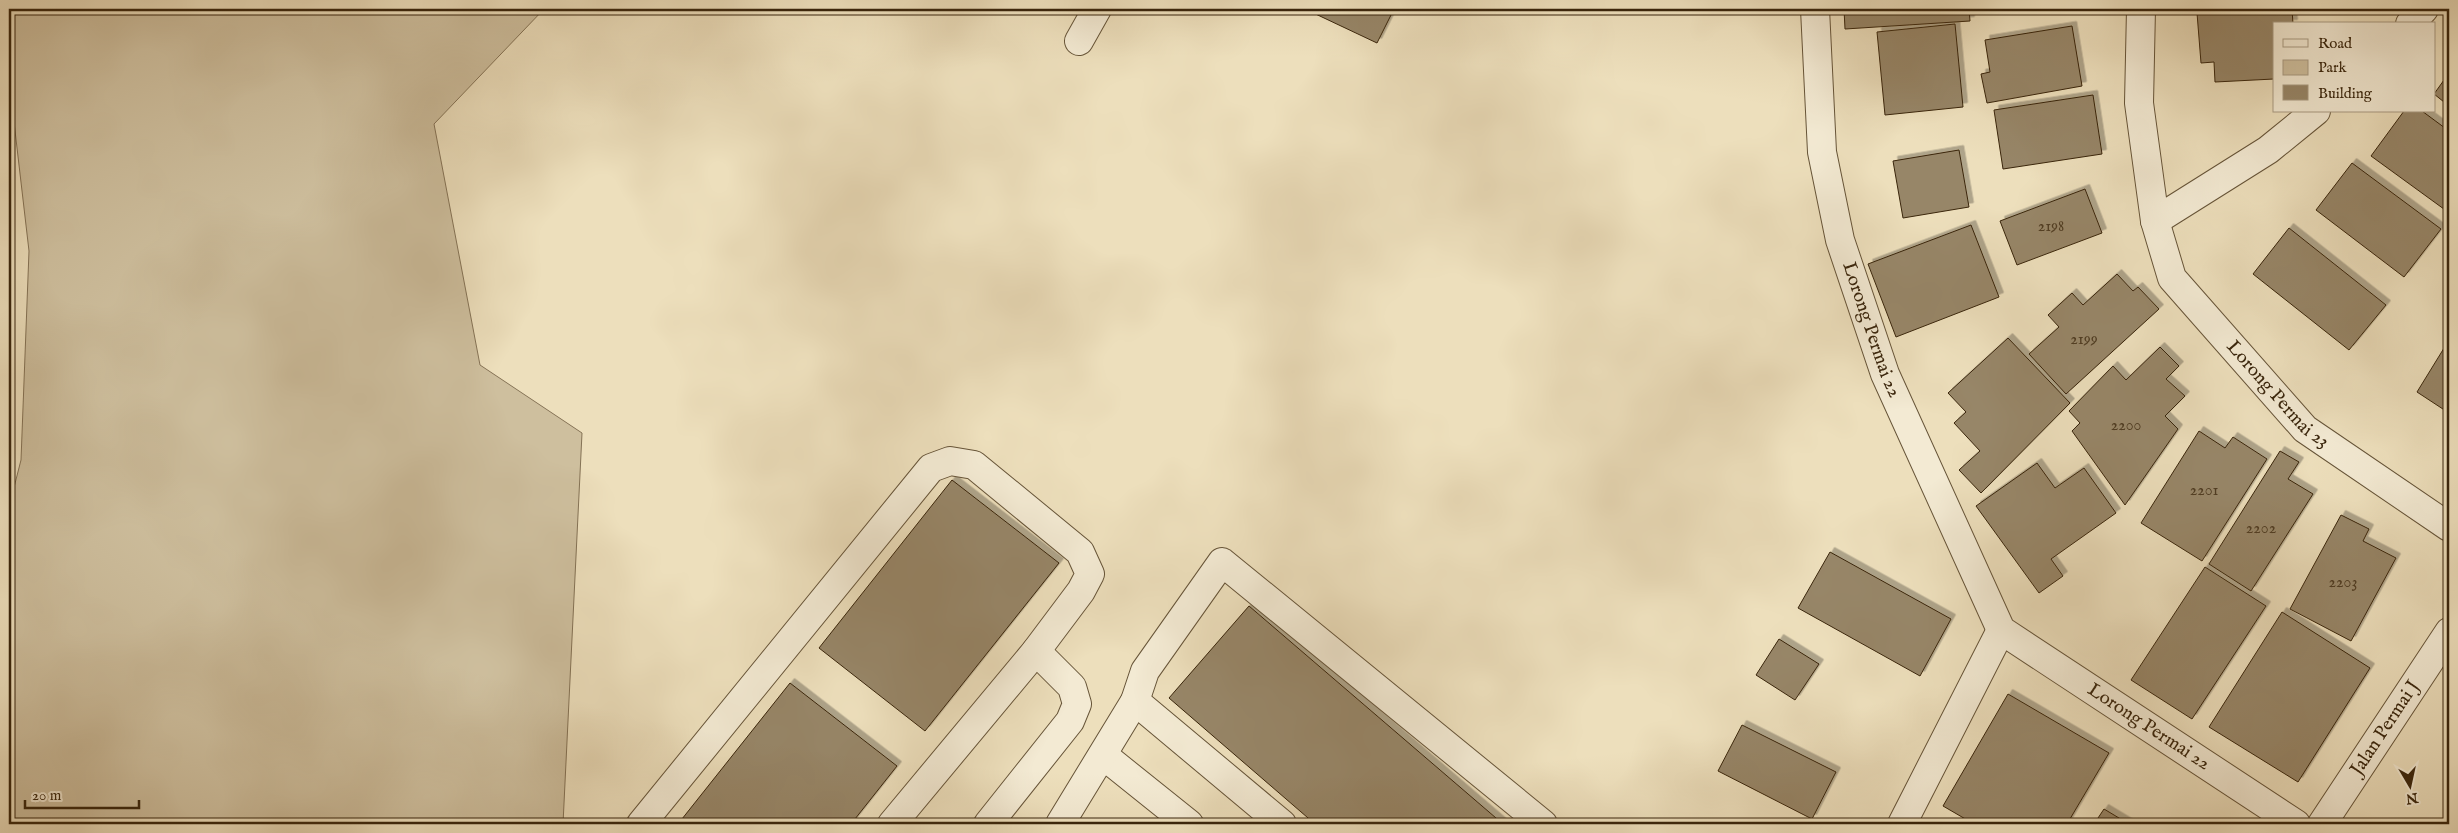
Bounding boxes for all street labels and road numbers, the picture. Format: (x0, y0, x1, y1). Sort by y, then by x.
street label: Lorong Permai 22 (1836, 259, 1906, 402)
street label: Lorong Permai 23 (2221, 336, 2334, 454)
street label: Jalan Permai J (2344, 676, 2426, 782)
street label: Lorong Permai 22 (2083, 678, 2215, 776)

